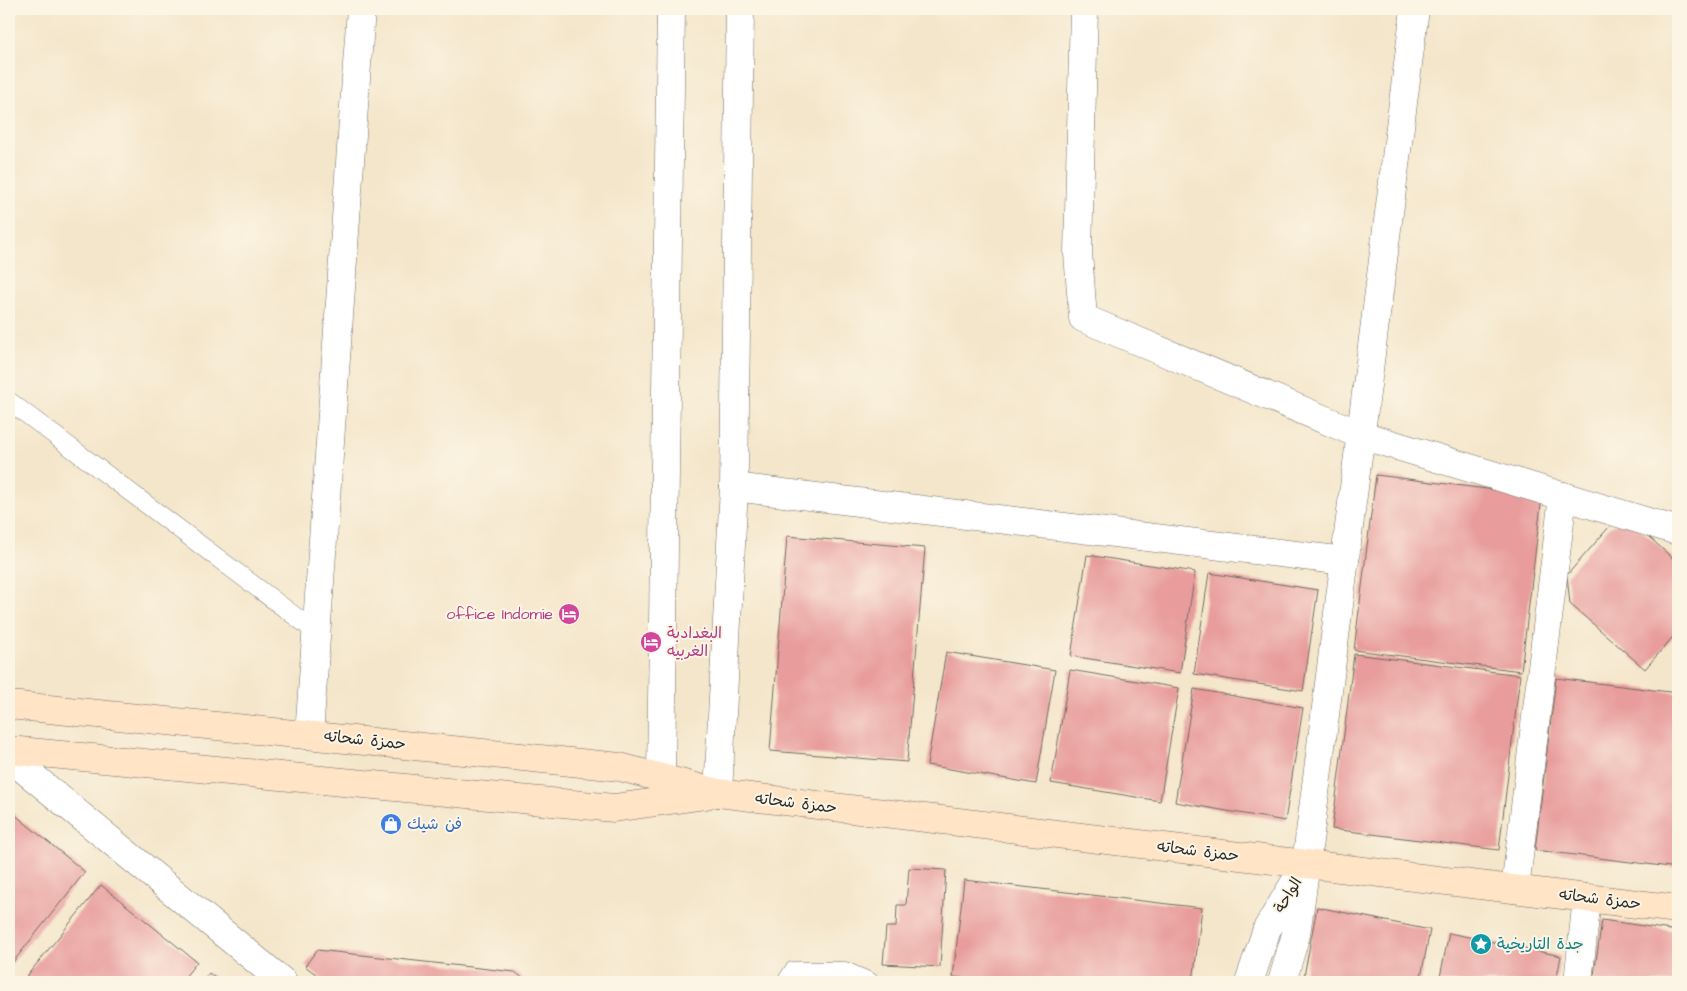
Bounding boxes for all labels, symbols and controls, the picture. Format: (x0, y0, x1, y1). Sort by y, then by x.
hotel icon: office Indomie (557, 602, 581, 626)
place label: office Indomie (446, 603, 553, 625)
place label: البغدادبة الغربيه (667, 622, 722, 662)
hotel icon: البغدادبة الغربيه (639, 630, 663, 654)
street label: حمزة شحاته (323, 725, 407, 755)
street label: حمزة شحاته (754, 787, 838, 819)
shop icon: فن شيك (379, 812, 403, 836)
place label: فن شيك (407, 813, 462, 835)
street label: حمزة شحاته (1156, 835, 1240, 867)
street label: الواحة (1269, 873, 1307, 917)
street label: حمزة شحاته (1558, 883, 1642, 915)
place icon: جدة التاريخية (1469, 932, 1493, 956)
place label: جدة التاريخية (1497, 933, 1584, 955)

